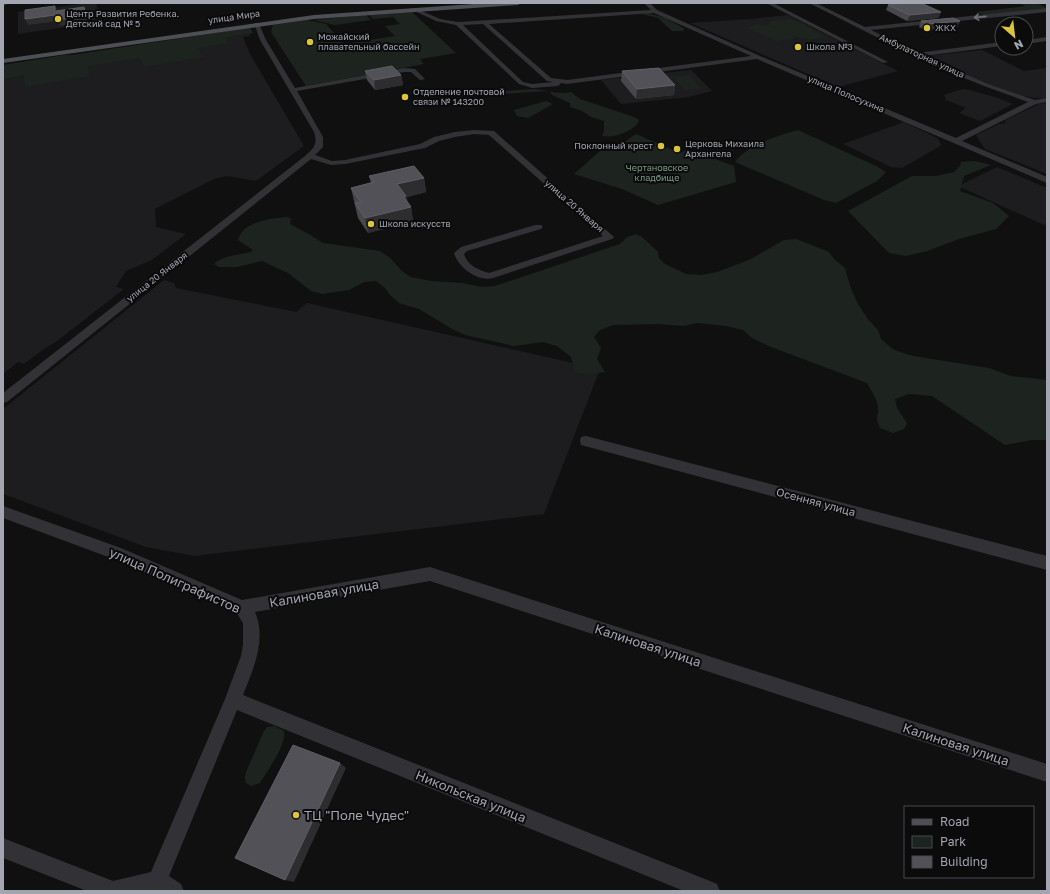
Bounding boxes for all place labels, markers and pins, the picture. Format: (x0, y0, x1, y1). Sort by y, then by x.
place label: Центр Развития Ребенка. Детский сад № 5 (66, 8, 179, 29)
marker: Центр Развития Ребенка. Детский сад № 5 (53, 14, 63, 24)
place label: ЖКХ (935, 22, 956, 33)
marker: ЖКХ (922, 23, 932, 33)
place label: Можайский плавательный бассейн (318, 31, 420, 52)
marker: Можайский плавательный бассейн (305, 37, 315, 47)
place label: Школа №3 (806, 41, 853, 52)
marker: Школа №3 (793, 42, 803, 52)
place label: Отделение почтовой связи № 143200 (413, 86, 505, 107)
marker: Отделение почтовой связи № 143200 (400, 92, 410, 102)
place label: Церковь Михаила Архангела (685, 138, 764, 159)
place label: Поклонный крест (574, 140, 654, 151)
marker: Поклонный крест (656, 141, 666, 151)
marker: Церковь Михаила Архангела (672, 144, 682, 154)
place label: Школа искусств (379, 218, 450, 229)
marker: Школа искусств (366, 219, 376, 229)
place label: ТЦ "Поле Чудес" (304, 807, 409, 823)
marker: ТЦ "Поле Чудес" (291, 810, 301, 820)

